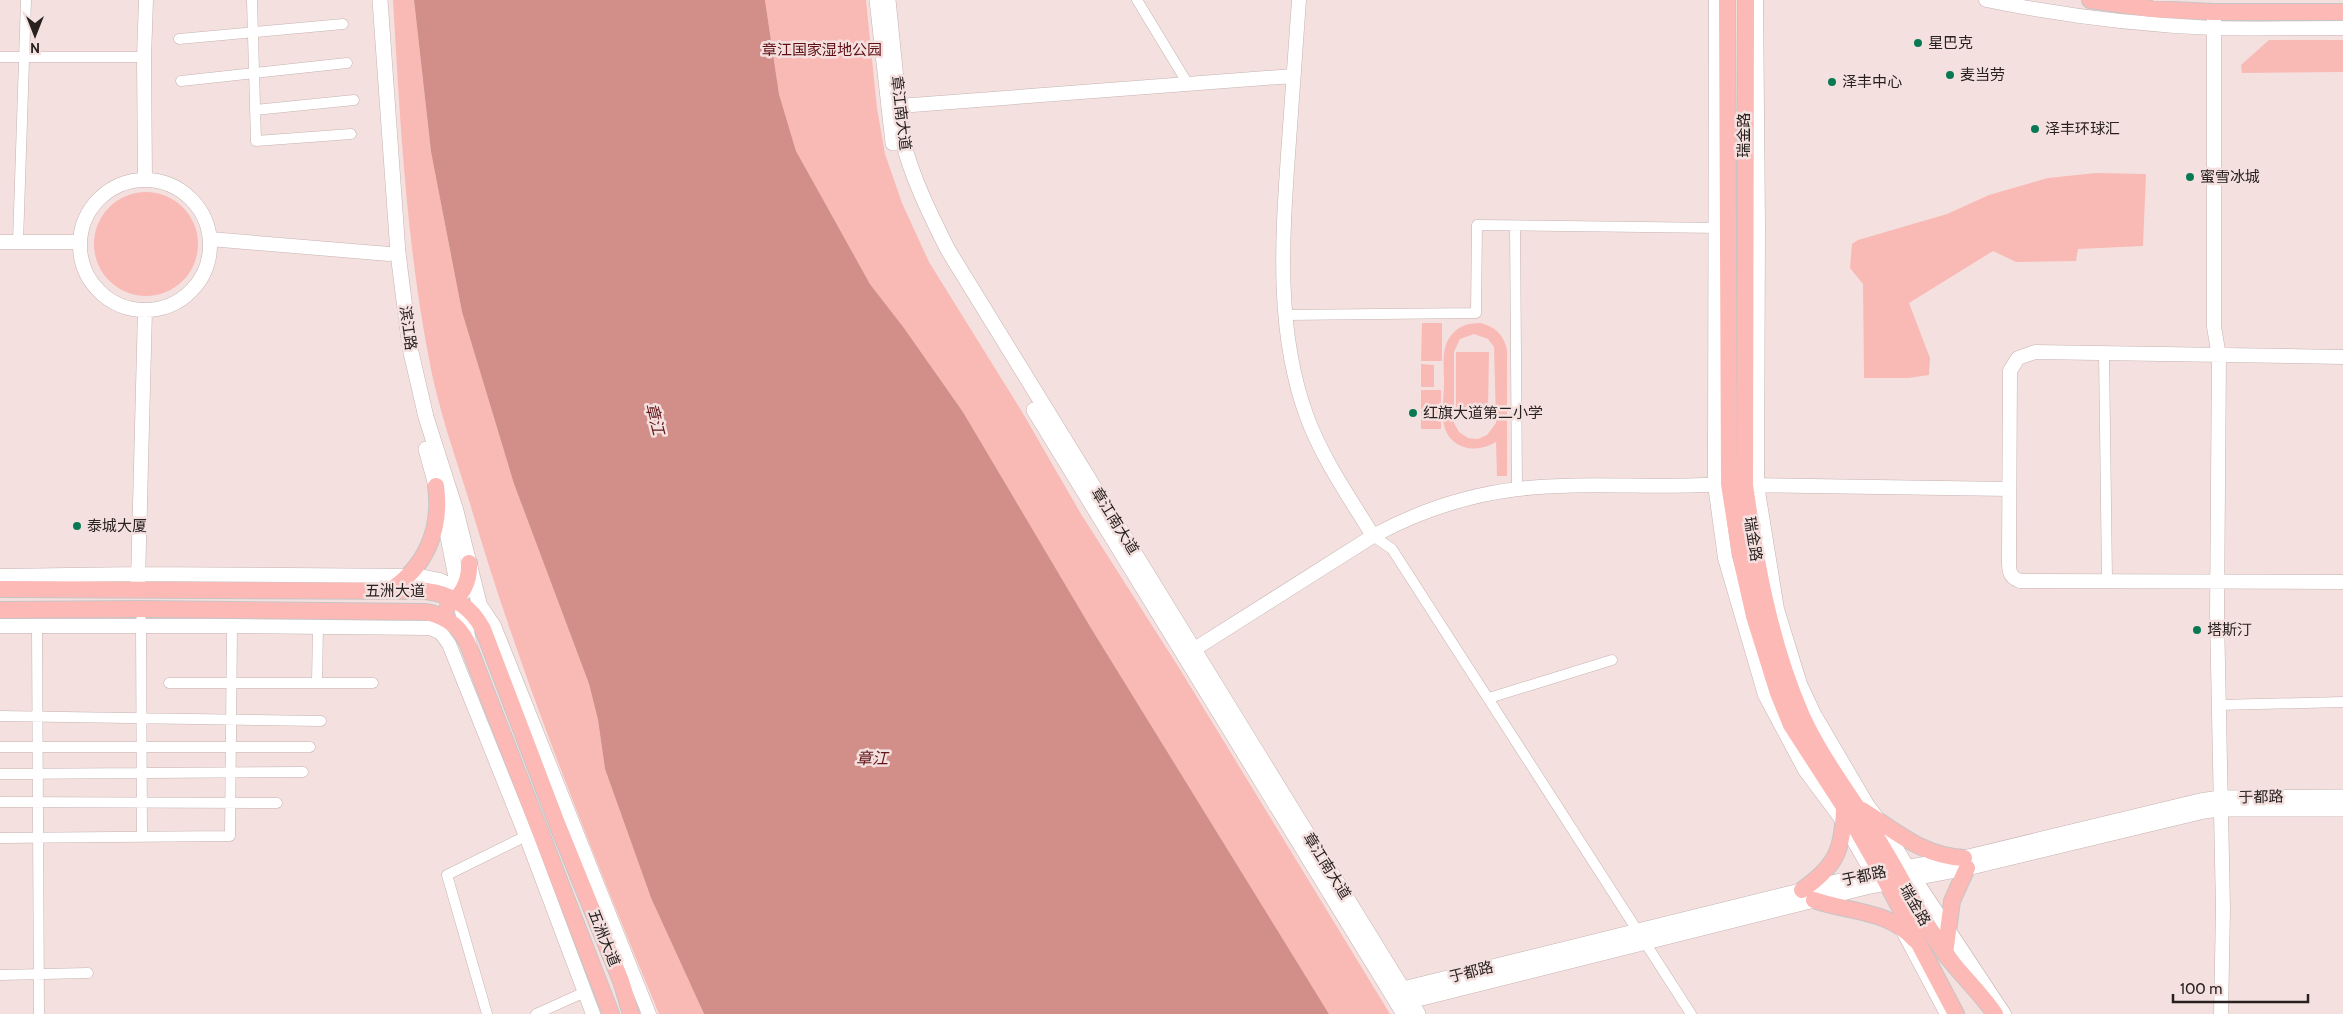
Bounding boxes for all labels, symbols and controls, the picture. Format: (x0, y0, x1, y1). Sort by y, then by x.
north arrow (10, 10, 60, 60)
place label: 星巴克 (1928, 34, 1973, 52)
marker: 星巴克 (1912, 37, 1924, 49)
text: N (30, 39, 40, 57)
park label: 章江国家湿地公园 (762, 41, 882, 59)
place label: 麦当劳 (1960, 66, 2005, 84)
marker: 麦当劳 (1944, 69, 1956, 81)
place label: 泽丰中心 (1842, 73, 1902, 91)
street label: 章江南大道 (887, 75, 915, 151)
marker: 泽丰中心 (1826, 76, 1838, 88)
street label: 瑞金路 (1735, 112, 1753, 158)
place label: 泽丰环球汇 (2045, 120, 2120, 138)
marker: 泽丰环球汇 (2029, 123, 2041, 135)
place label: 蜜雪冰城 (2200, 168, 2260, 186)
marker: 蜜雪冰城 (2184, 171, 2196, 183)
street label: 滨江路 (396, 304, 420, 352)
water label: 章江 (642, 401, 669, 439)
place label: 红旗大道第二小学 (1423, 404, 1543, 422)
marker: 红旗大道第二小学 (1407, 407, 1419, 419)
street label: 章江南大道 (1087, 484, 1143, 558)
street label: 瑞金路 (1741, 515, 1765, 563)
place label: 泰城大厦 (87, 517, 147, 535)
marker: 泰城大厦 (71, 520, 83, 532)
street label: 五洲大道 (365, 582, 425, 600)
place label: 塔斯汀 (2207, 621, 2252, 639)
marker: 塔斯汀 (2191, 624, 2203, 636)
water label: 章江 (856, 749, 890, 768)
street label: 于都路 (2238, 788, 2284, 806)
street label: 章江南大道 (1299, 829, 1355, 903)
street label: 于都路 (1840, 863, 1888, 889)
street label: 瑞金路 (1896, 881, 1934, 929)
street label: 五洲大道 (584, 907, 624, 969)
street label: 于都路 (1447, 958, 1495, 986)
scale bar (2173, 972, 2308, 1004)
text: 100 m (2180, 980, 2222, 998)

